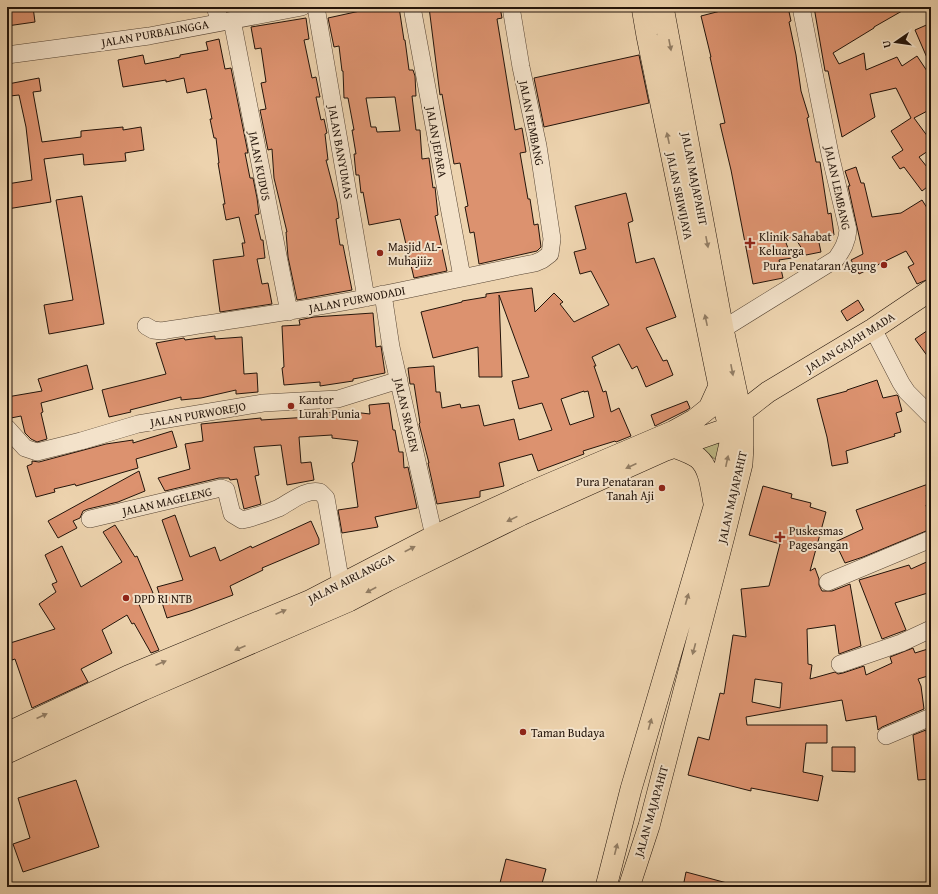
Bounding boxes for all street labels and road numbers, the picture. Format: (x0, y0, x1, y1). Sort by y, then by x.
street label: JALAN PURBALINGGA (98, 15, 211, 51)
street label: JALAN REMBANG (515, 77, 549, 167)
street label: JALAN BANYUMAS (324, 102, 358, 200)
street label: JALAN JEPARA (422, 103, 452, 180)
street label: JALAN KUDUS (245, 128, 275, 202)
street label: JALAN MAJAPAHIT (677, 129, 712, 227)
street label: JALAN LEMBANG (820, 142, 855, 232)
street label: JALAN SRIWIJAYA (662, 149, 698, 242)
street label: JALAN PURWODADI (305, 281, 407, 317)
street label: JALAN GAJAH MADA (801, 307, 898, 377)
street label: JALAN SRAGEN (390, 374, 424, 454)
street label: JALAN PURWOREJO (147, 397, 247, 431)
street label: JALAN MAJAPAHIT (713, 449, 751, 547)
street label: JALAN MAGELENG (119, 482, 214, 520)
street label: JALAN AIRLANGGA (303, 549, 398, 608)
street label: JALAN MAJAPAHIT (629, 763, 672, 861)

